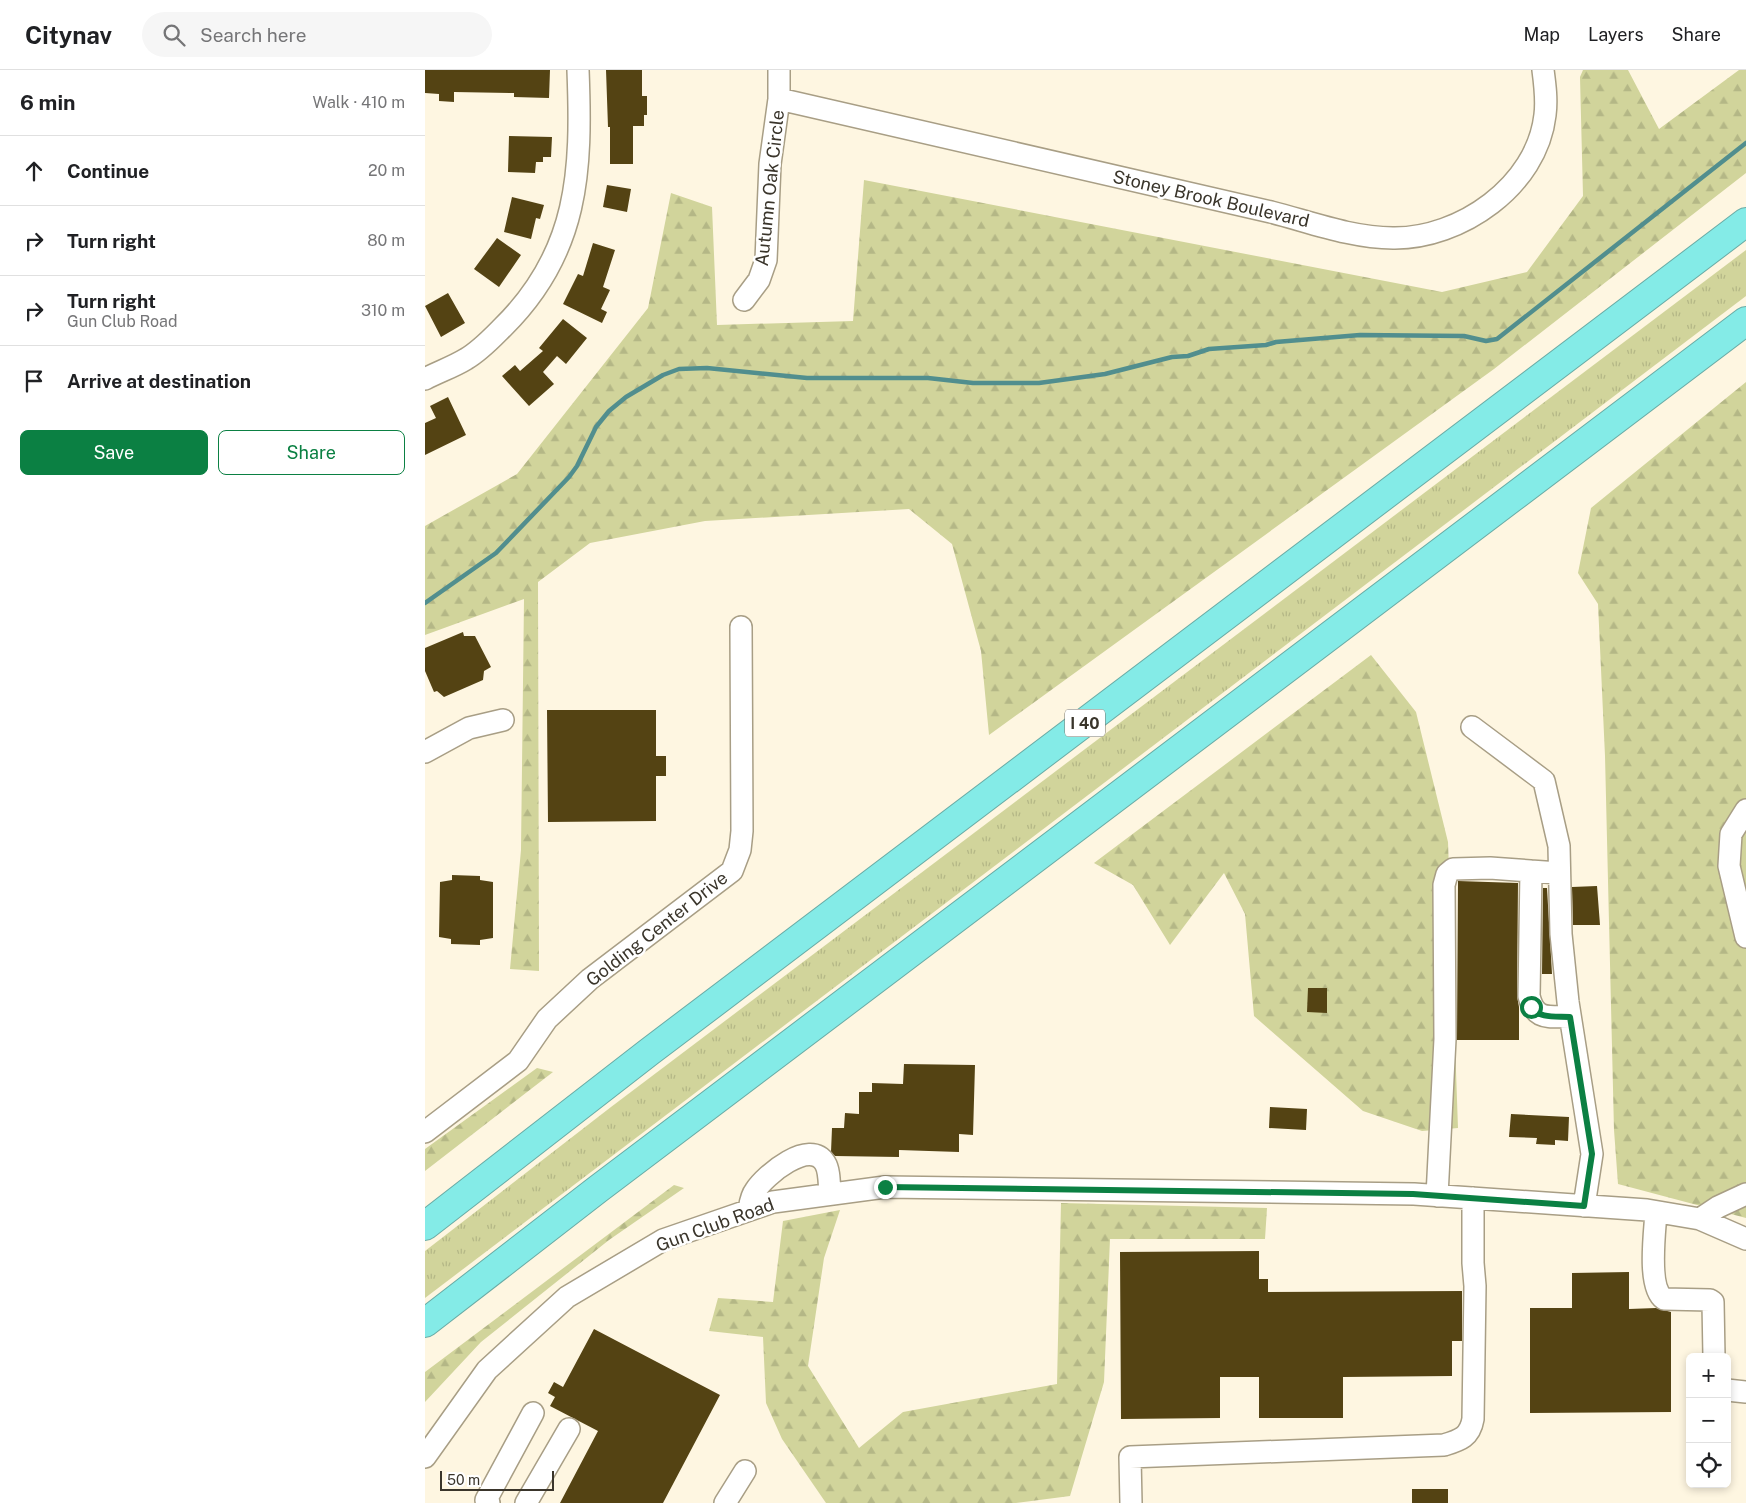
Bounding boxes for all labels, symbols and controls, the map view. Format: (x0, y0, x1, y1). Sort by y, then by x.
search box (142, 12, 492, 57)
text: Citynav (25, 21, 112, 49)
icon: search (160, 21, 188, 49)
text: Search here (200, 24, 307, 46)
text: Map (1524, 24, 1560, 45)
text: Layers (1588, 24, 1644, 45)
text: Share (1672, 24, 1721, 45)
text: 6 min (20, 90, 76, 115)
text: Walk · 410 m (312, 93, 405, 112)
street label: Autumn Oak Circle (751, 109, 788, 267)
icon: ahead (20, 157, 48, 185)
text: Continue (67, 160, 149, 182)
text: 20 m (368, 161, 405, 180)
street label: Stoney Brook Boulevard (1111, 166, 1311, 231)
icon: right (20, 227, 48, 255)
text: Turn right (67, 230, 156, 252)
text: 80 m (367, 231, 405, 250)
text: Turn right (67, 290, 156, 312)
icon: right (20, 297, 48, 325)
text: 310 m (361, 301, 405, 320)
text: Gun Club Road (67, 312, 177, 331)
icon: arrive (20, 367, 48, 395)
text: Arrive at destination (67, 370, 251, 392)
button: Save (20, 430, 208, 475)
button: Share (218, 430, 405, 475)
road number: I 40 (1065, 710, 1105, 736)
street label: Golding Center Drive (582, 867, 732, 990)
route start (1520, 996, 1543, 1019)
route end (874, 1176, 897, 1199)
street label: Gun Club Road (653, 1193, 777, 1256)
map controls (1686, 1353, 1731, 1488)
button: + (1686, 1353, 1731, 1398)
button: − (1686, 1398, 1731, 1443)
button: locate (1686, 1443, 1731, 1488)
scale bar (440, 1468, 554, 1491)
text: 50 m (447, 1472, 480, 1488)

